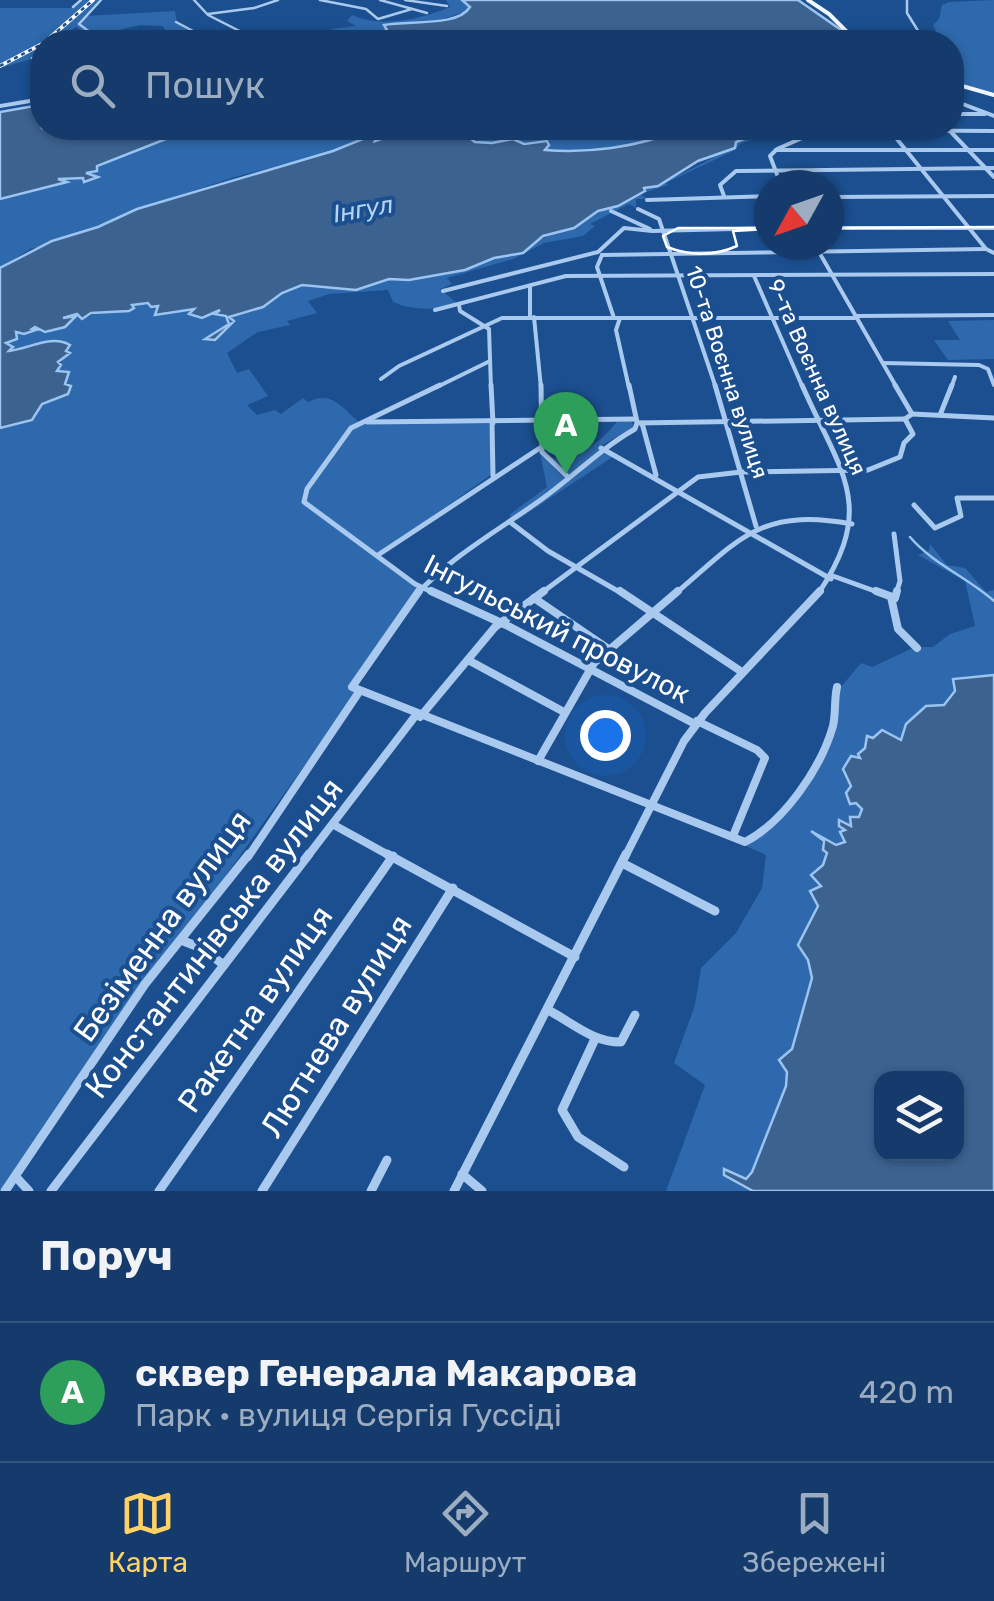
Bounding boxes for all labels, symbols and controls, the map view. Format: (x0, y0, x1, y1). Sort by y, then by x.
search box (30, 30, 964, 140)
icon: search (65, 58, 120, 113)
text: Пошук (145, 62, 265, 108)
north arrow (754, 170, 844, 260)
water label: Інгул (331, 189, 395, 229)
street label: 10-та Воєнна вулиця (680, 262, 774, 482)
street label: 9-та Воєнна вулиця (762, 275, 872, 479)
pin: A (534, 392, 598, 474)
street label: Інгульський провулок (419, 548, 695, 710)
your location (580, 710, 631, 761)
street label: Константинівська вулиця (77, 770, 351, 1106)
street label: Безіменна вулиця (65, 803, 259, 1049)
street label: Ракетна вулиця (170, 898, 340, 1120)
street label: Лютнева вулиця (252, 908, 420, 1144)
map controls (874, 1071, 964, 1161)
button: layers (874, 1071, 964, 1161)
text: Поруч (40, 1231, 173, 1281)
text: сквер Генерала Макарова (135, 1350, 637, 1396)
text: A (61, 1373, 84, 1411)
text: 420 m (859, 1373, 954, 1411)
text: Парк · вулиця Сергія Гуссіді (135, 1396, 562, 1434)
tab: Карта (108, 1486, 188, 1579)
tab: Маршрут (404, 1486, 526, 1579)
tab: Збережені (742, 1486, 886, 1579)

